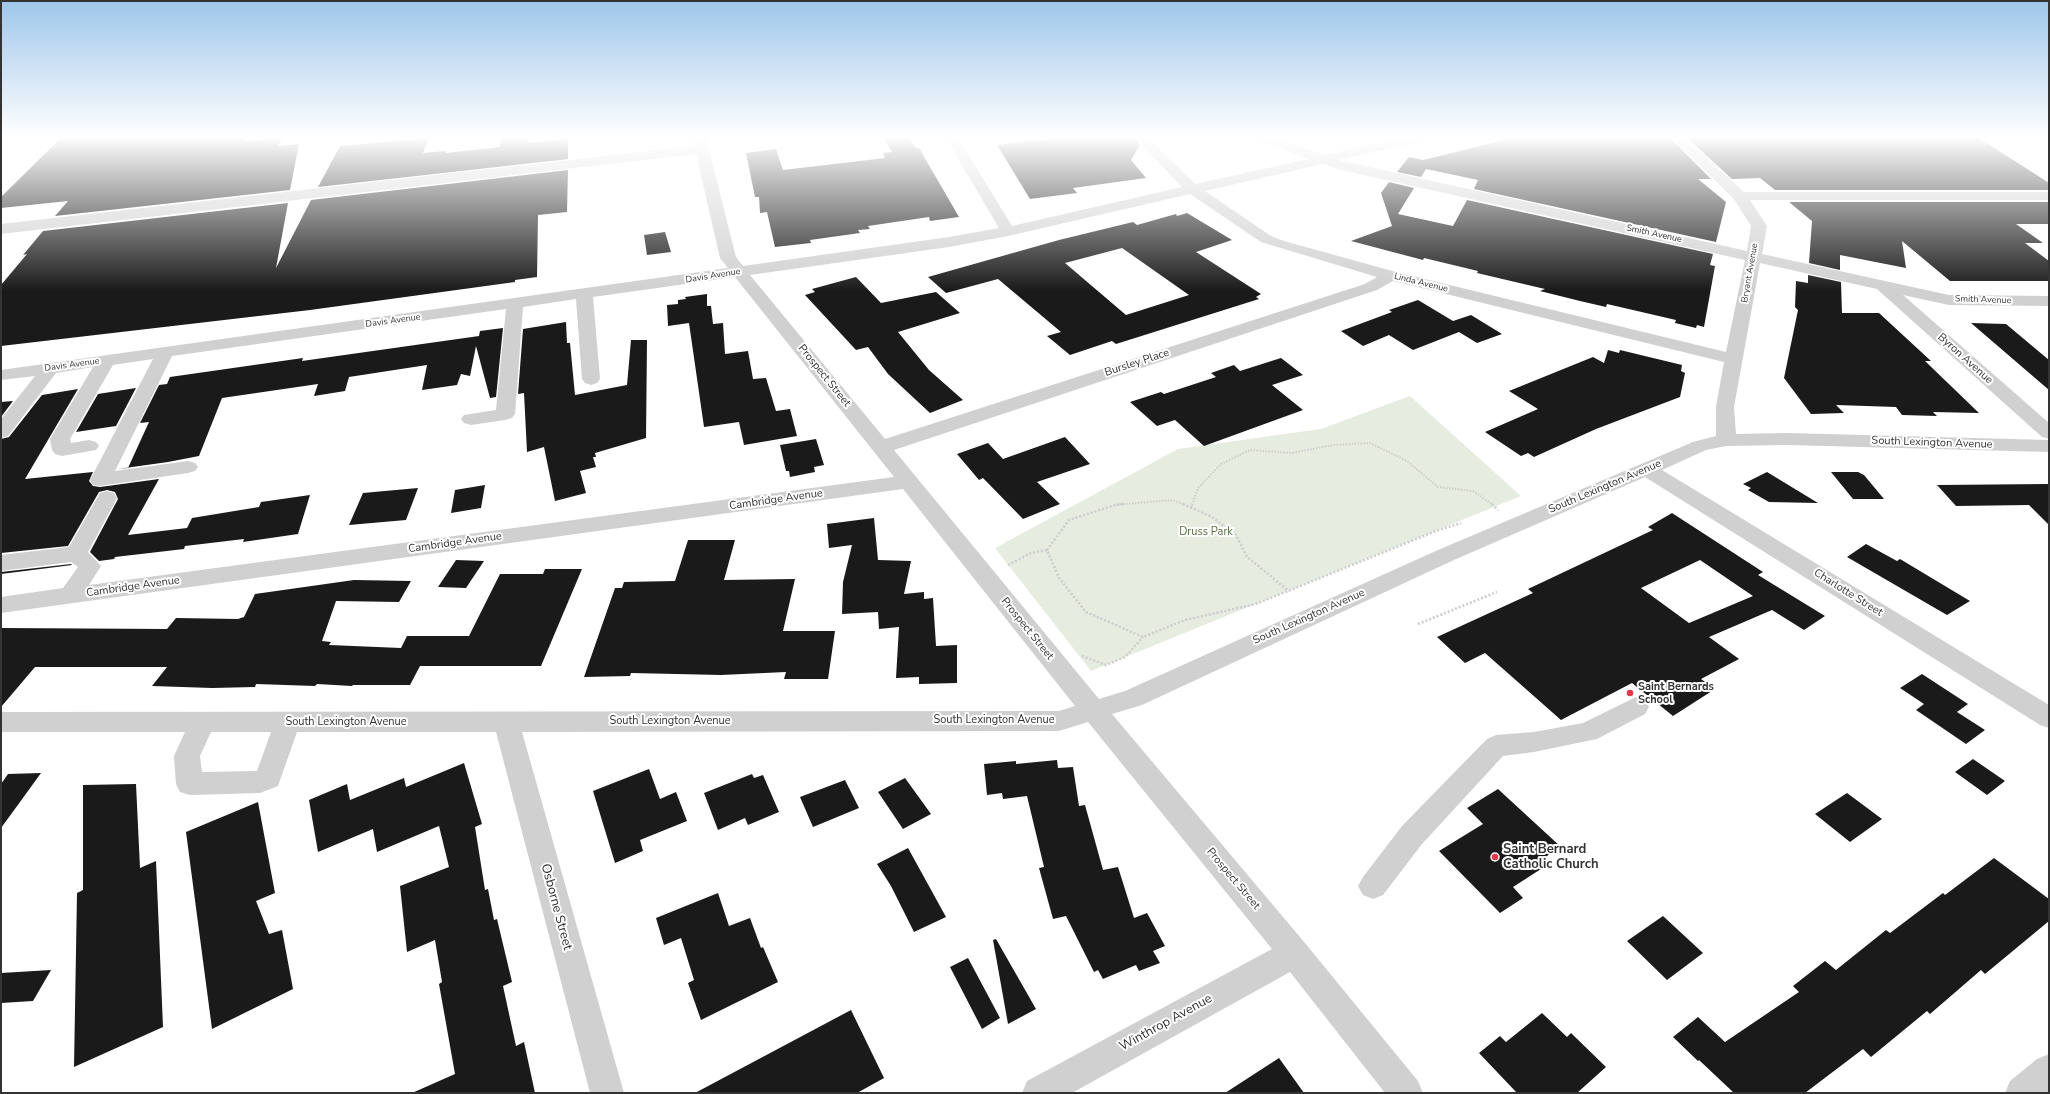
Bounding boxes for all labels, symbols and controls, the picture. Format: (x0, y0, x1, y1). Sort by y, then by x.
street label: Smith Avenue (1625, 223, 1683, 245)
street label: Bryant Avenue (1739, 242, 1761, 304)
street label: Davis Avenue (685, 266, 741, 286)
street label: Linda Avenue (1393, 271, 1449, 295)
street label: Smith Avenue (1955, 294, 2011, 306)
street label: Davis Avenue (365, 312, 421, 330)
street label: Byron Avenue (1935, 331, 1995, 387)
street label: Prospect Street (795, 342, 853, 410)
street label: Bursley Place (1103, 346, 1171, 380)
street label: Davis Avenue (44, 356, 100, 374)
street label: South Lexington Avenue (1871, 434, 1993, 452)
street label: South Lexington Avenue (1547, 457, 1663, 517)
street label: Cambridge Avenue (728, 487, 824, 513)
park label: Druss Park (1179, 525, 1233, 539)
street label: Cambridge Avenue (407, 530, 503, 556)
street label: Charlotte Street (1811, 567, 1885, 619)
street label: Cambridge Avenue (85, 574, 181, 600)
street label: South Lexington Avenue (1251, 586, 1367, 648)
street label: Prospect Street (998, 595, 1056, 663)
place label: Saint Bernards School (1638, 680, 1714, 706)
marker: Saint Bernards School (1625, 688, 1635, 698)
street label: South Lexington Avenue (933, 713, 1055, 727)
street label: South Lexington Avenue (609, 714, 731, 728)
street label: South Lexington Avenue (285, 715, 407, 729)
place label: Saint Bernard Catholic Church (1503, 842, 1599, 873)
street label: Prospect Street (1203, 846, 1263, 912)
marker: Saint Bernard Catholic Church (1490, 852, 1500, 862)
street label: Osborne Street (537, 862, 575, 952)
street label: Winthrop Avenue (1117, 991, 1215, 1055)

